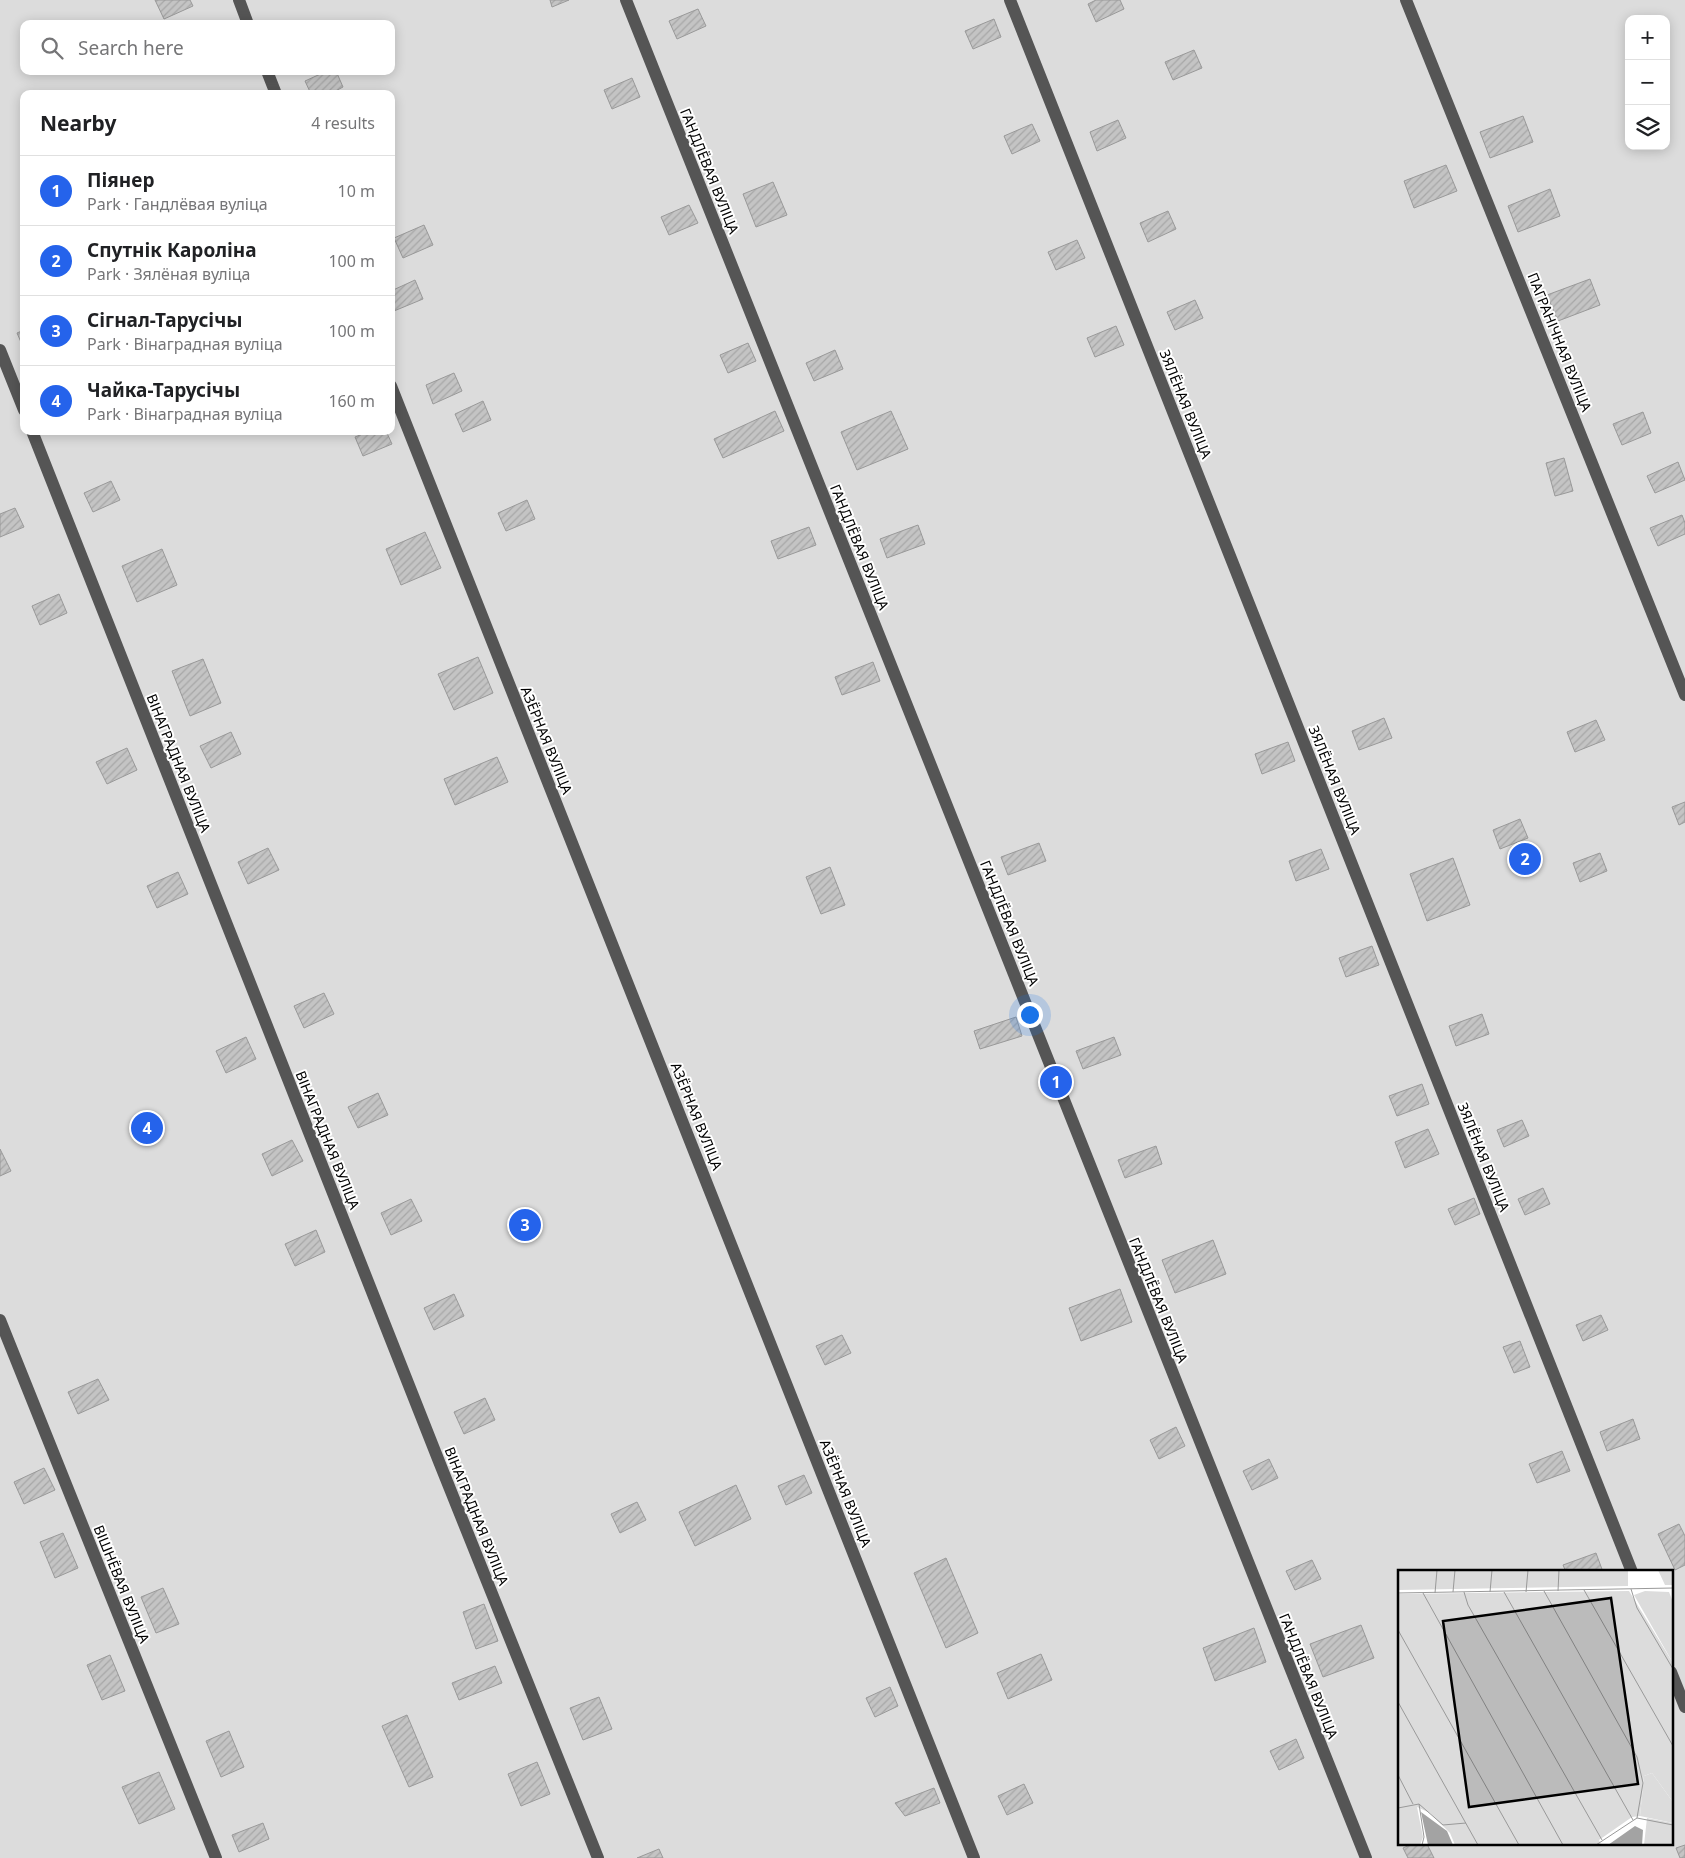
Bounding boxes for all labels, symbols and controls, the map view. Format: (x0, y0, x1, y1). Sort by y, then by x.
map controls (1625, 15, 1670, 150)
button: + (1625, 15, 1670, 60)
search box (20, 20, 395, 75)
icon: search (38, 34, 66, 62)
text: Search here (78, 35, 184, 61)
button: − (1625, 60, 1670, 105)
street label: ГАНДЛЁВАЯ ВУЛІЦА (676, 105, 744, 237)
button: layers (1625, 105, 1670, 150)
text: Nearby (40, 109, 116, 137)
text: 4 results (311, 112, 375, 134)
text: Піянер (87, 167, 154, 193)
text: 1 (51, 180, 61, 202)
text: 10 m (338, 180, 375, 202)
text: Park · Гандлёвая вуліца (87, 193, 268, 215)
text: Спутнік Кароліна (87, 237, 257, 263)
text: 2 (51, 250, 61, 272)
text: 100 m (328, 250, 375, 272)
text: Park · Зялёная вуліца (87, 263, 250, 285)
street label: ПАГРАНІЧНАЯ ВУЛІЦА (1523, 270, 1597, 414)
text: Сігнал-Тарусічы (87, 307, 243, 333)
text: 3 (51, 320, 61, 342)
text: 100 m (328, 320, 375, 342)
text: Park · Вінаградная вуліца (87, 333, 283, 355)
street label: ЗЯЛЁНАЯ ВУЛІЦА (1155, 347, 1217, 461)
text: Чайка-Тарусічы (87, 377, 240, 403)
text: 4 (51, 390, 61, 412)
text: 160 m (328, 390, 375, 412)
text: Park · Вінаградная вуліца (87, 403, 283, 425)
street label: ГАНДЛЁВАЯ ВУЛІЦА (826, 481, 894, 613)
street label: АЗЁРНАЯ ВУЛІЦА (517, 683, 577, 797)
street label: ВІНАГРАДНАЯ ВУЛІЦА (142, 691, 216, 835)
street label: ЗЯЛЁНАЯ ВУЛІЦА (1304, 723, 1366, 837)
pin: 2 (1509, 840, 1541, 878)
street label: ГАНДЛЁВАЯ ВУЛІЦА (976, 857, 1044, 989)
your location (1017, 1002, 1043, 1028)
street label: АЗЁРНАЯ ВУЛІЦА (667, 1059, 727, 1173)
pin: 1 (1040, 1063, 1072, 1101)
street label: ВІНАГРАДНАЯ ВУЛІЦА (291, 1068, 365, 1212)
street label: ЗЯЛЁНАЯ ВУЛІЦА (1453, 1100, 1515, 1214)
pin: 4 (131, 1109, 163, 1147)
pin: 3 (509, 1206, 541, 1244)
street label: ГАНДЛЁВАЯ ВУЛІЦА (1125, 1234, 1193, 1366)
street label: АЗЁРНАЯ ВУЛІЦА (816, 1436, 876, 1550)
street label: ВІНАГРАДНАЯ ВУЛІЦА (440, 1444, 514, 1588)
street label: ВІШНЁВАЯ ВУЛІЦА (90, 1522, 154, 1646)
inset map (1398, 1570, 1672, 1846)
street label: ГАНДЛЁВАЯ ВУЛІЦА (1275, 1610, 1343, 1742)

